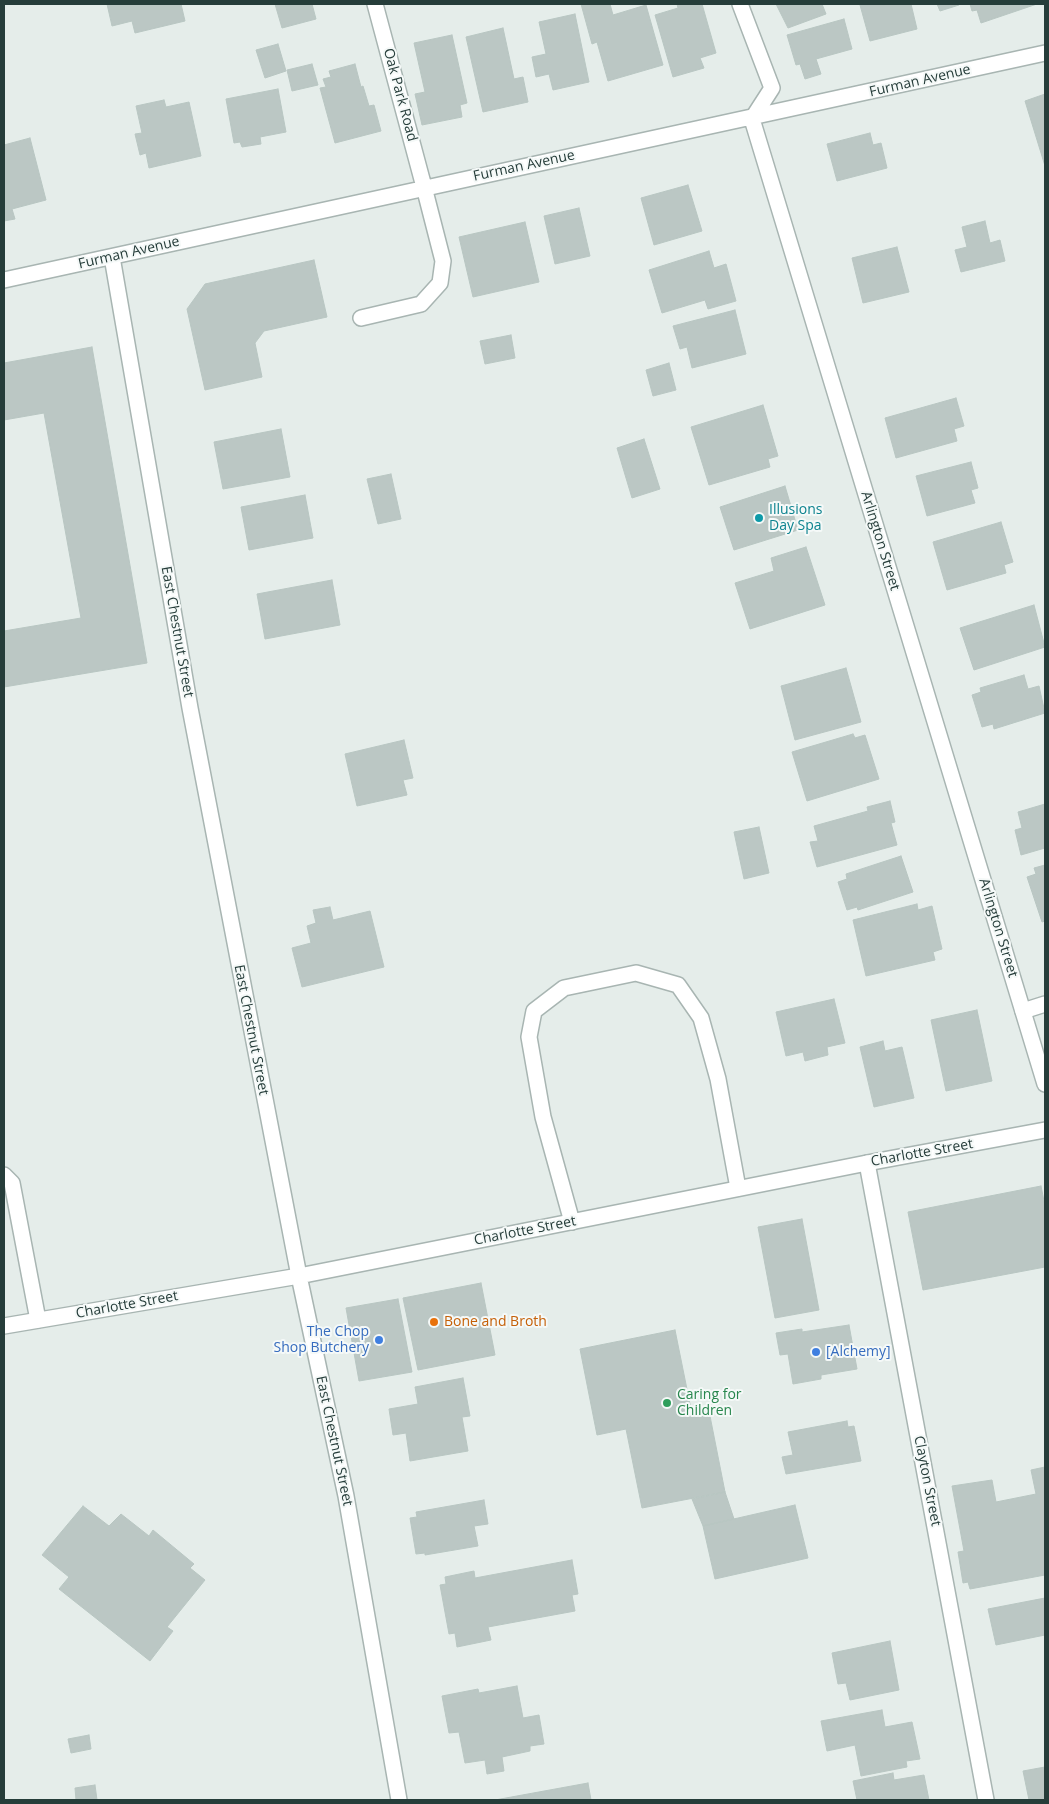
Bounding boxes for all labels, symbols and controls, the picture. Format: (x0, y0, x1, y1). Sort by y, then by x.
street label: Oak Park Road (379, 46, 421, 144)
street label: Furman Avenue (868, 61, 972, 101)
street label: Furman Avenue (472, 147, 576, 185)
street label: Furman Avenue (77, 233, 181, 273)
street label: Arlington Street (857, 490, 903, 592)
place label: Illusions Day Spa (769, 502, 822, 534)
marker: Illusions Day Spa (753, 512, 765, 524)
street label: East Chestnut Street (157, 565, 197, 699)
street label: Arlington Street (975, 877, 1021, 979)
street label: East Chestnut Street (230, 963, 272, 1097)
street label: Charlotte Street (870, 1136, 974, 1170)
street label: Charlotte Street (473, 1213, 577, 1249)
street label: Charlotte Street (75, 1288, 179, 1322)
place label: Bone and Broth (444, 1314, 547, 1330)
marker: Bone and Broth (428, 1316, 440, 1328)
place label: The Chop Shop Butchery (274, 1324, 369, 1356)
marker: The Chop Shop Butchery (373, 1334, 385, 1346)
place label: [Alchemy] (826, 1344, 891, 1360)
marker: [Alchemy] (810, 1346, 822, 1358)
street label: East Chestnut Street (312, 1374, 356, 1508)
place label: Caring for Children (677, 1387, 742, 1420)
marker: Caring for Children (661, 1397, 673, 1409)
street label: Clayton Street (910, 1434, 944, 1528)

